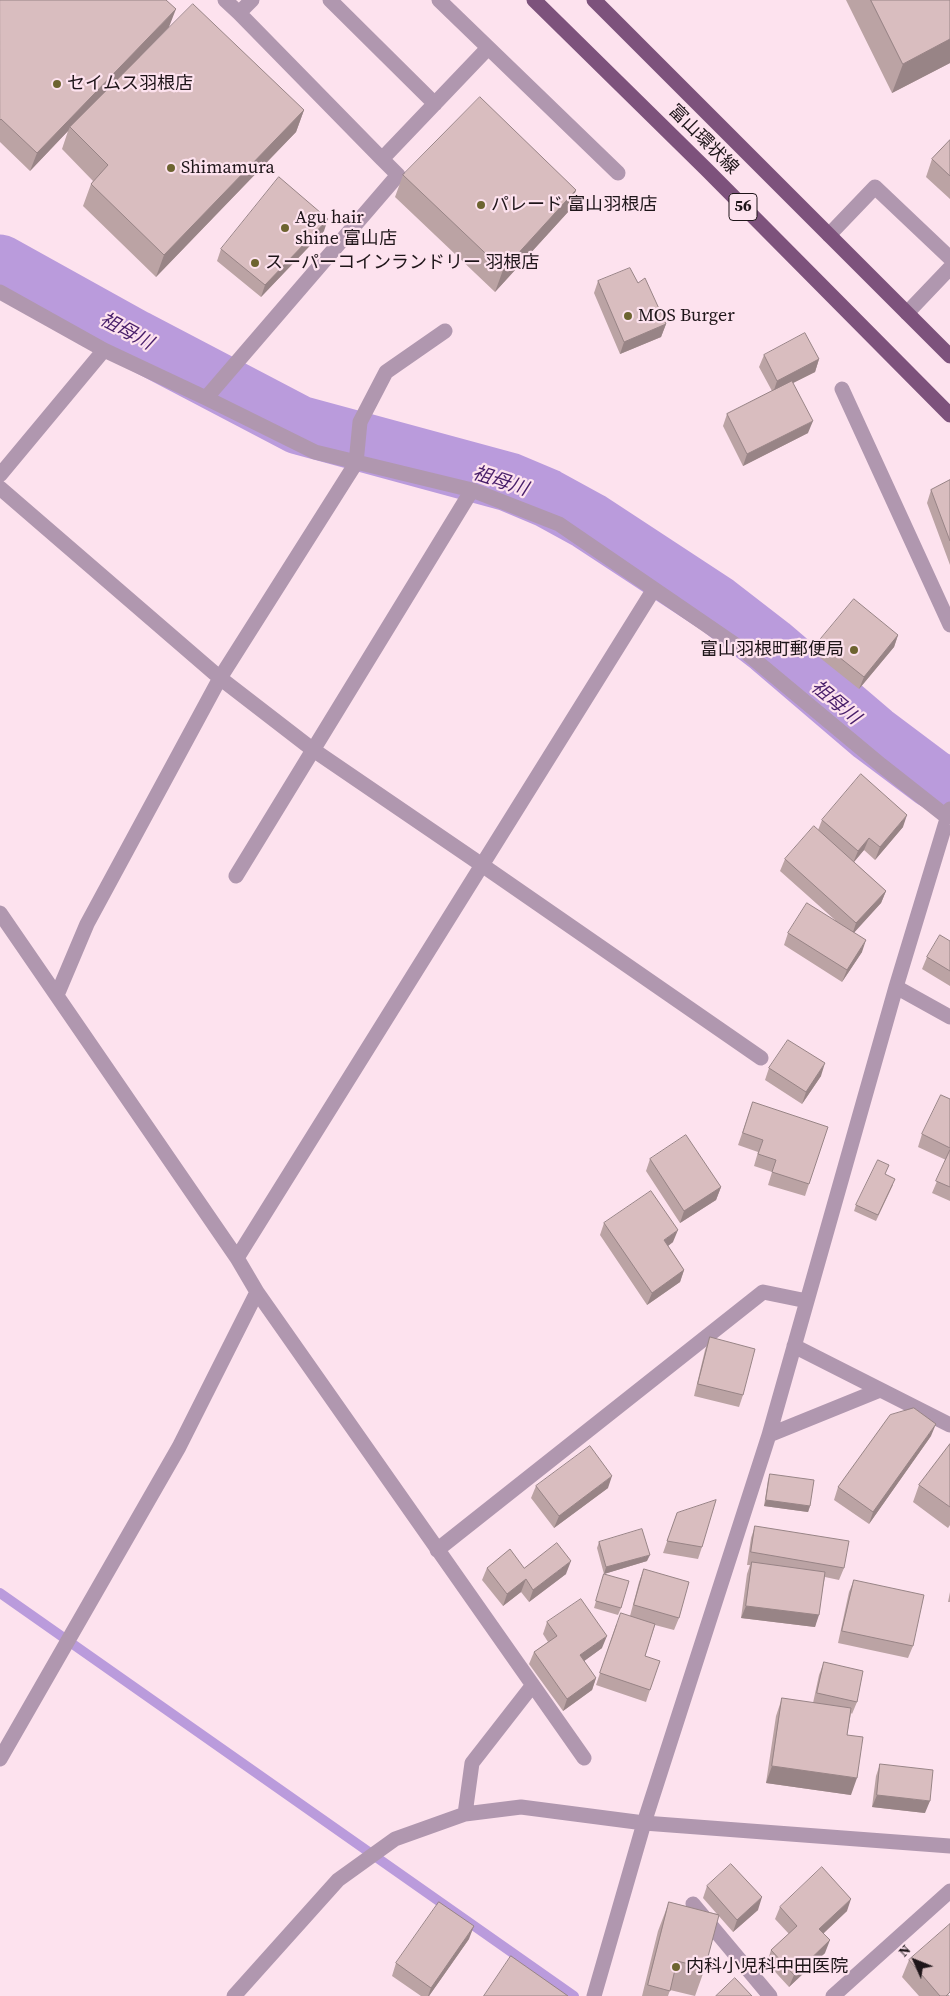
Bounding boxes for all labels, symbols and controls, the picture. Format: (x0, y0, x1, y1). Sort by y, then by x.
place label: セイムス羽根店 (67, 73, 193, 95)
marker: セイムス羽根店 (51, 78, 63, 90)
street label: 富山環状線 (664, 101, 742, 179)
place label: Shimamura (181, 157, 275, 179)
marker: Shimamura (165, 162, 177, 174)
road number: 56 (729, 193, 757, 220)
place label: パレード 富山羽根店 (491, 194, 657, 216)
marker: パレード 富山羽根店 (475, 199, 487, 211)
place label: Agu hair shine 富山店 (295, 207, 397, 250)
marker: Agu hair shine 富山店 (279, 222, 291, 234)
place label: スーパーコインランドリー 羽根店 (265, 252, 539, 274)
marker: スーパーコインランドリー 羽根店 (249, 257, 261, 269)
place label: MOS Burger (638, 305, 735, 327)
water label: 祖母川 (95, 309, 157, 355)
marker: MOS Burger (622, 310, 634, 322)
water label: 祖母川 (469, 462, 531, 502)
place label: 富山羽根町郵便局 (700, 639, 844, 661)
marker: 富山羽根町郵便局 (848, 644, 860, 656)
water label: 祖母川 (806, 676, 864, 730)
north arrow (890, 1936, 940, 1986)
text: N (893, 1940, 915, 1961)
place label: 内科小児科中田医院 (686, 1956, 848, 1978)
marker: 内科小児科中田医院 (670, 1961, 682, 1973)

